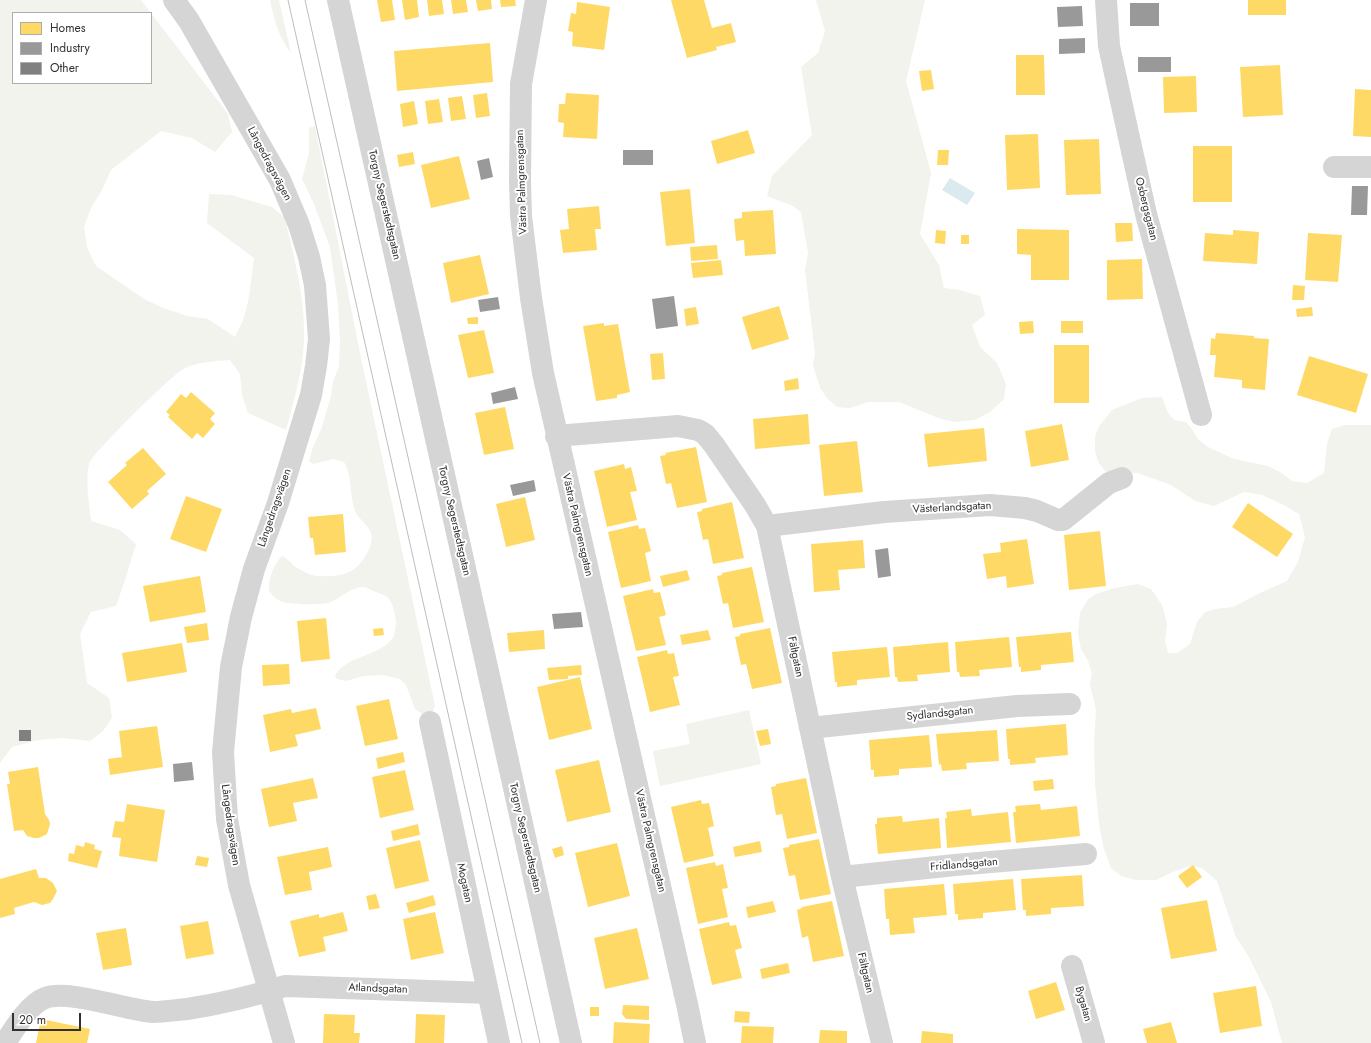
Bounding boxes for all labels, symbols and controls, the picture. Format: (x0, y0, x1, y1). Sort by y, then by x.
legend (12, 12, 152, 84)
text: Homes (50, 19, 86, 37)
text: Industry (50, 39, 90, 57)
text: Other (50, 59, 79, 77)
street label: Långedragsvägen (244, 125, 294, 203)
street label: Västra Palmgrensgatan (514, 129, 530, 235)
street label: Torgny Segerstedtsgatan (365, 149, 403, 261)
street label: Osbergsgatan (1132, 176, 1160, 242)
street label: Torgny Segerstedtsgatan (435, 465, 473, 577)
street label: Långedragsvägen (255, 467, 295, 549)
street label: Västra Palmgrensgatan (559, 472, 595, 578)
street label: Västerlandsgatan (912, 499, 992, 517)
street label: Fältgatan (784, 635, 806, 679)
street label: Sydlandsgatan (906, 704, 974, 724)
street label: Torgny Segerstedtsgatan (506, 782, 544, 894)
street label: Långedragsvägen (218, 784, 242, 866)
street label: Västra Palmgrensgatan (632, 788, 668, 894)
street label: Fridlandsgatan (930, 855, 998, 875)
street label: Mogatan (453, 862, 475, 904)
street label: Fältgatan (854, 951, 876, 995)
street label: Atlandsgatan (348, 981, 408, 997)
street label: Bygatan (1072, 985, 1094, 1023)
scale bar (14, 1005, 83, 1031)
text: 20 m (19, 1011, 46, 1029)

